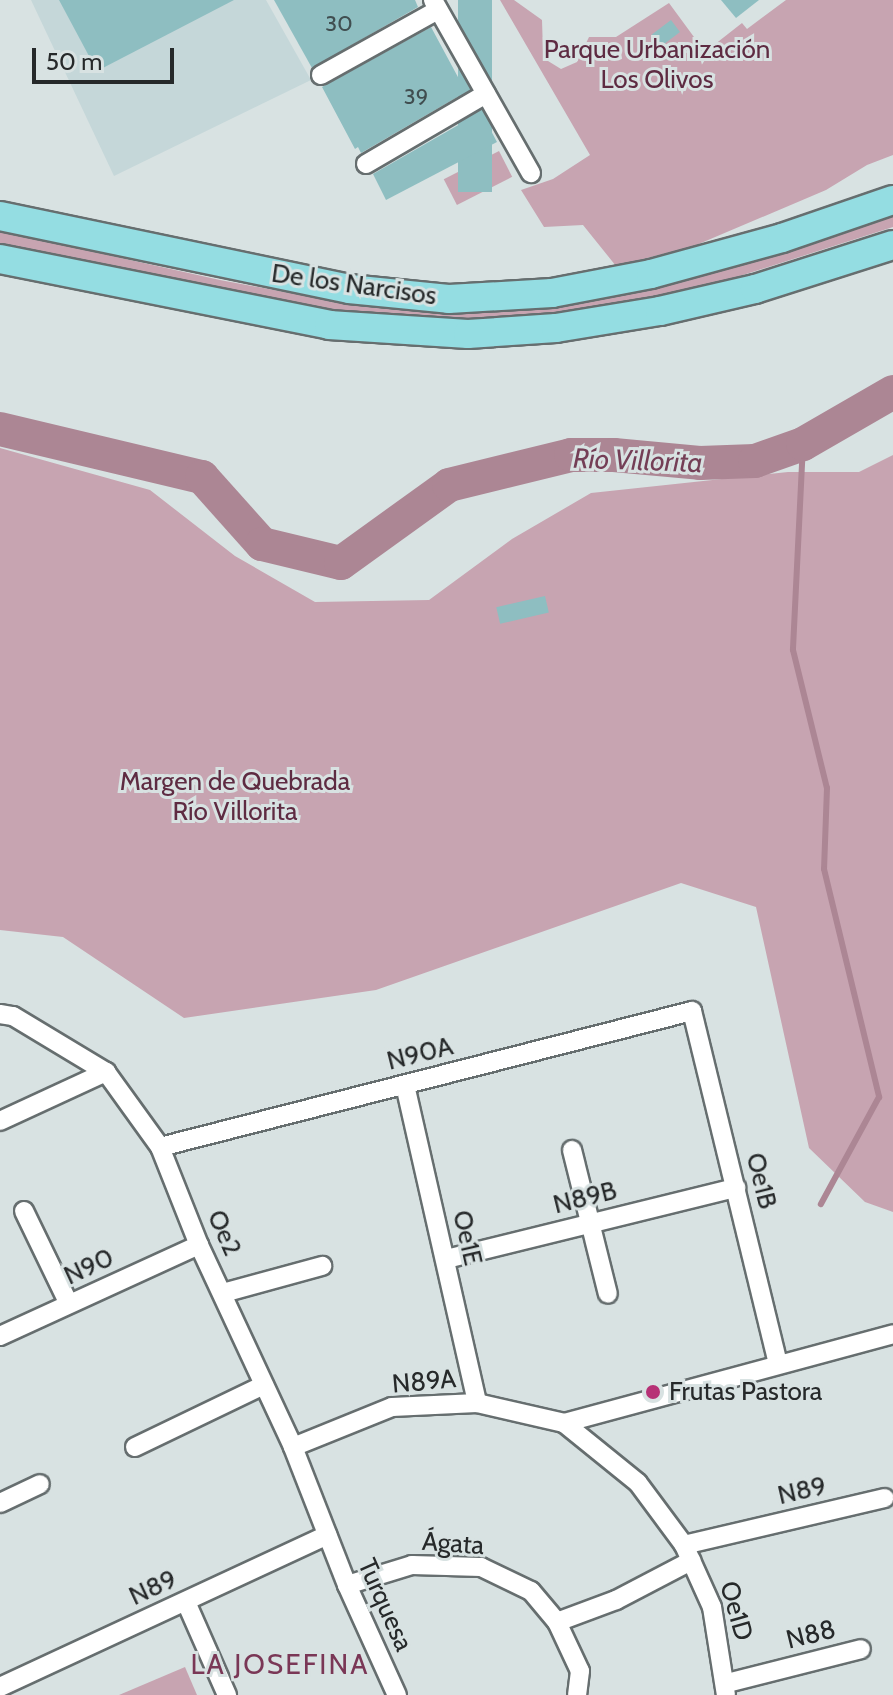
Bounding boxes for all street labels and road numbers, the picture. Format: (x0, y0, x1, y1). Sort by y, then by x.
street label: De los Narcisos (269, 258, 439, 312)
street label: N90A (384, 1031, 456, 1077)
street label: Oe1B (739, 1150, 783, 1212)
street label: N89B (550, 1175, 620, 1221)
street label: Oe2 (200, 1205, 248, 1261)
street label: Oe1E (446, 1207, 488, 1269)
street label: N90 (59, 1242, 119, 1292)
street label: N89A (391, 1364, 457, 1400)
street label: N89 (775, 1470, 829, 1512)
street label: Ágata (421, 1526, 485, 1562)
street label: Turquesa (351, 1554, 419, 1656)
street label: N89 (124, 1564, 182, 1612)
street label: Oe1D (713, 1578, 759, 1644)
street label: N88 (783, 1614, 839, 1656)

